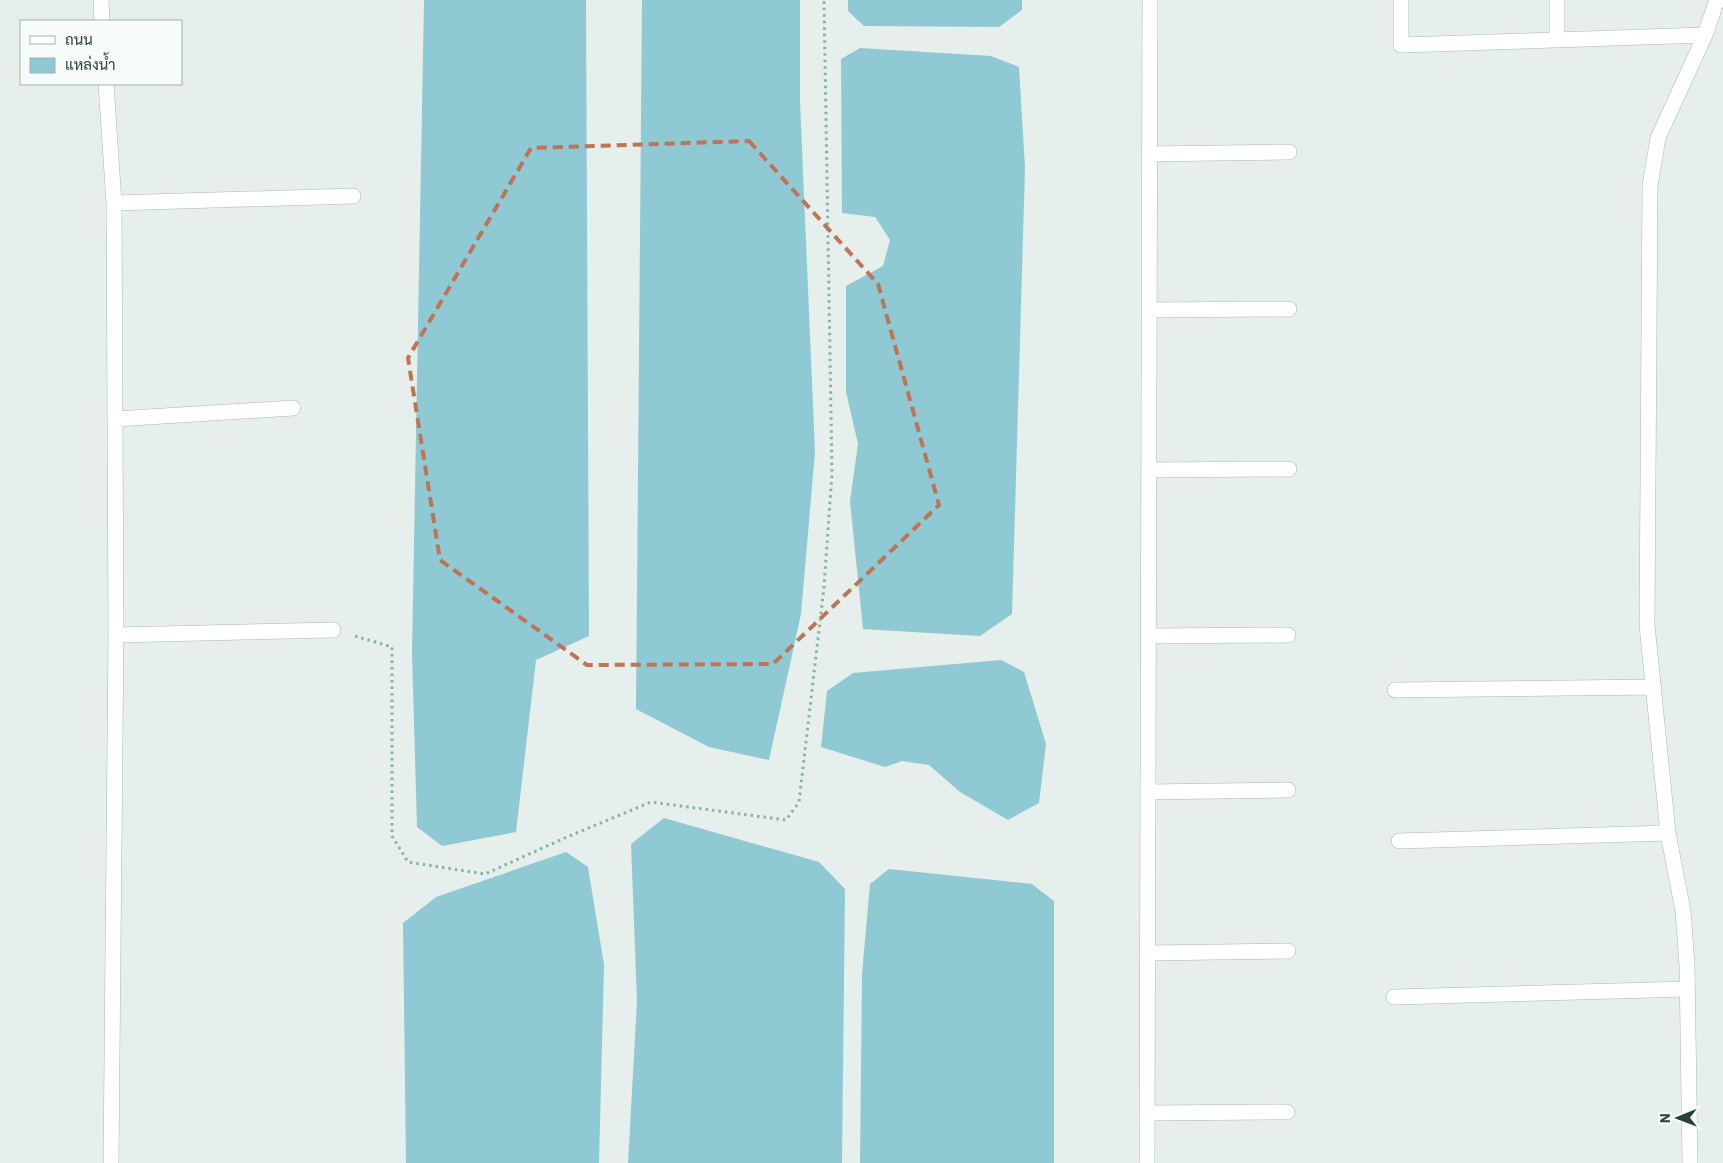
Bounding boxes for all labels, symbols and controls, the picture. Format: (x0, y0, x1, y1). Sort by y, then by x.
legend (20, 20, 182, 85)
text: ถนน (65, 30, 93, 49)
text: แหล่งน้ำ (65, 52, 116, 74)
north arrow (1653, 1093, 1703, 1143)
text: N (1656, 1113, 1674, 1123)

